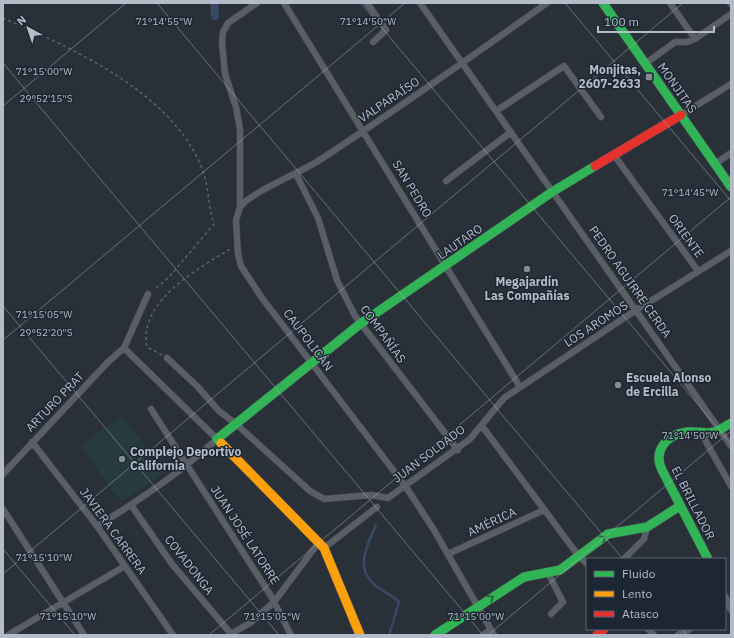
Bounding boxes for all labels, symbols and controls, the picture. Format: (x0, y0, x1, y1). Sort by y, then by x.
north arrow (8, 8, 48, 48)
scale bar (598, 8, 714, 34)
text: N (14, 12, 29, 28)
text: 100 m (604, 14, 639, 29)
text: 71°14'55"W (136, 15, 192, 28)
text: 71°14'50"W (340, 15, 396, 28)
street label: MONJITAS (655, 60, 700, 116)
place label: Monjitas, 2607-2633 (579, 62, 641, 91)
text: 71°15'00"W (16, 65, 72, 78)
marker: Monjitas, 2607-2633 (644, 72, 654, 82)
street label: VALPARAÍSO (355, 74, 422, 126)
text: 29°52'15"S (19, 92, 73, 105)
street label: SAN PEDRO (389, 157, 435, 220)
text: 71°14'45"W (662, 186, 718, 199)
street label: ORIENTE (666, 211, 707, 260)
street label: LAUTARO (434, 221, 485, 263)
street label: PEDRO AGUIRRE CERDA (586, 223, 675, 341)
marker: Megajardín Las Compañías (522, 264, 532, 274)
place label: Megajardín Las Compañías (484, 274, 570, 303)
street label: LOS AROMOS (561, 297, 630, 350)
street label: COMPAÑÍAS (357, 302, 409, 366)
street label: CAUPOLICÁN (280, 306, 336, 374)
text: 71°15'05"W (16, 308, 72, 321)
text: 29°52'20"S (19, 326, 73, 339)
street label: ARTURO PRAT (22, 368, 87, 435)
place label: Escuela Alonso de Ercilla (626, 370, 712, 399)
marker: Escuela Alonso de Ercilla (613, 380, 623, 390)
street label: JUAN SOLDADO (390, 422, 468, 486)
text: 71°14'50"W (662, 429, 718, 442)
place label: Complejo Deportivo California (130, 444, 241, 473)
marker: Complejo Deportivo California (117, 454, 127, 464)
street label: EL BRILLADOR (669, 464, 719, 542)
street label: JUAN JOSÉ LATORRE (208, 482, 283, 587)
street label: JAVIERA CARRERA (77, 484, 150, 577)
street label: AMÉRICA (465, 504, 519, 539)
street label: COVADONGA (162, 532, 217, 598)
one-way arrow (598, 536, 605, 543)
text: 71°15'10"W (16, 551, 72, 564)
legend (586, 558, 726, 630)
text: Fluido (622, 566, 656, 581)
text: Lento (622, 586, 652, 601)
one-way arrow (487, 595, 494, 603)
text: Atasco (622, 606, 659, 621)
text: 71°15'10"W (40, 610, 96, 623)
text: 71°15'05"W (244, 610, 300, 623)
text: 71°15'00"W (448, 610, 504, 623)

